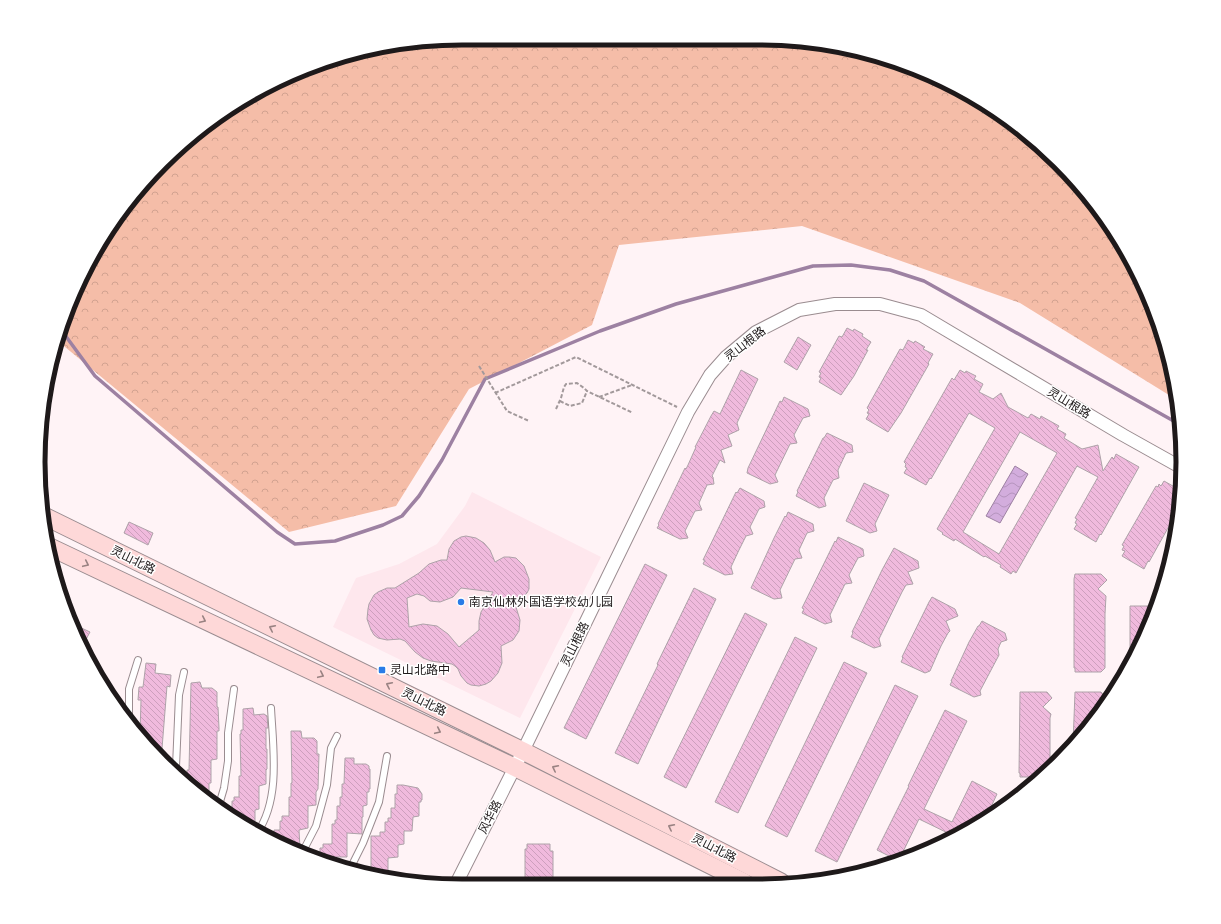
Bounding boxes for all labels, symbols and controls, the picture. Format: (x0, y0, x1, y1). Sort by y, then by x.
street label: 灵山根路 (722, 324, 768, 364)
street label: 灵山根路 (1045, 385, 1093, 421)
street label: 灵山北路 (108, 543, 158, 577)
one-way arrow (81, 559, 89, 567)
place label: 南京仙林外国语学校幼儿园 (469, 595, 613, 609)
marker: 南京仙林外国语学校幼儿园 (456, 597, 466, 607)
one-way arrow (199, 615, 207, 623)
street label: 灵山根路 (558, 619, 592, 669)
one-way arrow (269, 625, 276, 633)
place label: 灵山北路中 (390, 663, 450, 677)
marker: 灵山北路中 (377, 665, 387, 675)
one-way arrow (316, 670, 324, 678)
one-way arrow (385, 682, 393, 690)
street label: 灵山北路 (399, 685, 449, 719)
one-way arrow (434, 726, 442, 734)
one-way arrow (552, 765, 560, 772)
street label: 风华路 (476, 798, 504, 836)
one-way arrow (668, 824, 675, 831)
street label: 灵山北路 (689, 831, 739, 865)

